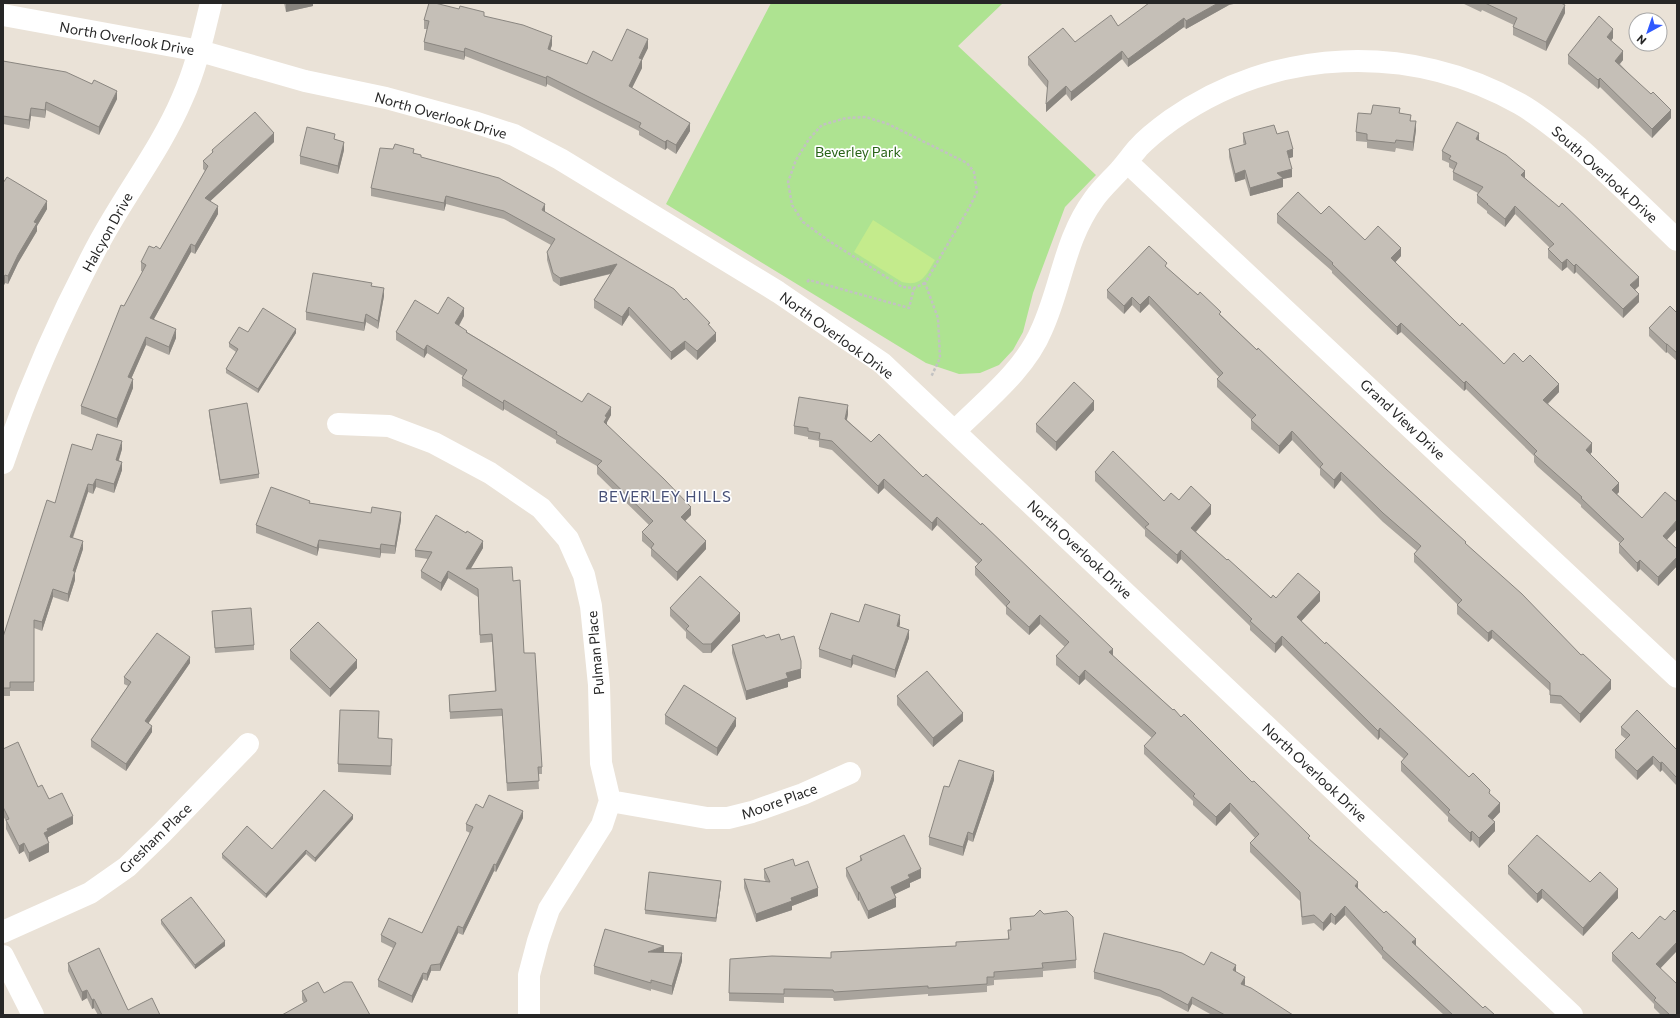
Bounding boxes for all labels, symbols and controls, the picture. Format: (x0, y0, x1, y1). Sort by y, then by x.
north arrow (1628, 12, 1668, 52)
street label: North Overlook Drive (58, 18, 196, 58)
text: N (1634, 32, 1649, 48)
street label: North Overlook Drive (373, 88, 509, 142)
street label: South Overlook Drive (1549, 122, 1661, 226)
park label: Beverley Park (815, 143, 901, 160)
street label: Halcyon Drive (78, 189, 136, 275)
street label: North Overlook Drive (777, 288, 897, 382)
street label: Grand View Drive (1357, 375, 1449, 463)
district label: BEVERLEY HILLS (598, 487, 732, 505)
street label: North Overlook Drive (1024, 496, 1136, 602)
street label: Pulman Place (583, 610, 607, 696)
street label: North Overlook Drive (1259, 719, 1371, 825)
street label: Moore Place (739, 779, 819, 823)
street label: Gresham Place (115, 799, 195, 877)

